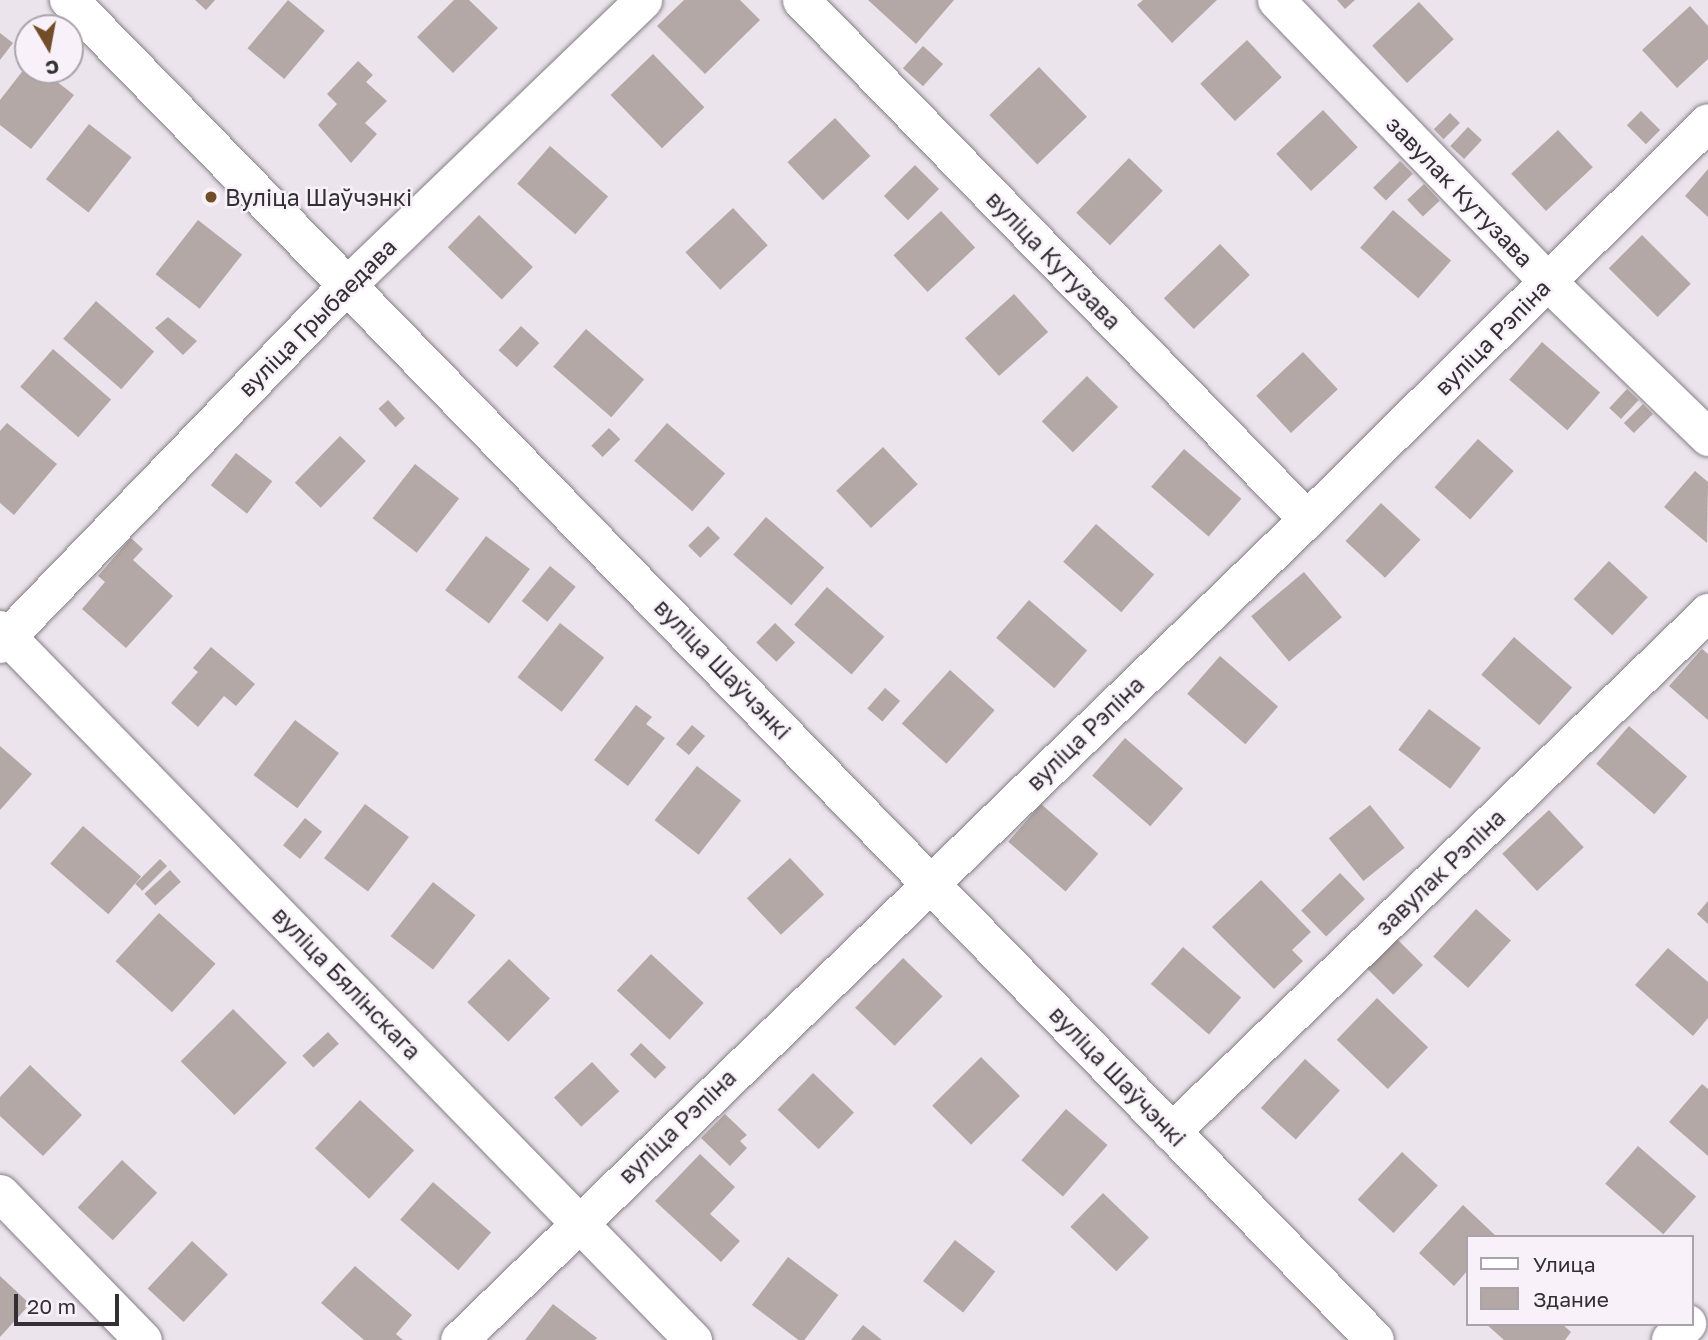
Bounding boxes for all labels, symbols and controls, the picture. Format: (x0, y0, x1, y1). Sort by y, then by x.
north arrow (14, 14, 84, 84)
text: С (44, 56, 61, 81)
street label: завулак Кутузава (1381, 110, 1539, 272)
place label: Вуліца Шаўчэнкі (225, 183, 412, 211)
street label: вуліца Кутузава (981, 185, 1127, 335)
marker: Вуліца Шаўчэнкі (203, 189, 219, 205)
street label: вуліца Грыбаедава (232, 232, 402, 402)
street label: вуліца Рэпіна (1428, 273, 1556, 401)
street label: вуліца Шаўчэнкі (649, 593, 797, 745)
street label: вуліца Рэпіна (1021, 670, 1149, 796)
street label: завулак Рэпіна (1369, 803, 1511, 941)
street label: вуліца Бялінскага (267, 901, 427, 1065)
street label: вуліца Шаўчэнкі (1044, 1000, 1192, 1152)
street label: вуліца Рэпіна (613, 1063, 741, 1189)
legend (1466, 1235, 1694, 1326)
text: Улица (1533, 1251, 1596, 1277)
scale bar (18, 1280, 122, 1324)
text: Здание (1533, 1286, 1609, 1312)
text: 20 m (27, 1293, 76, 1319)

